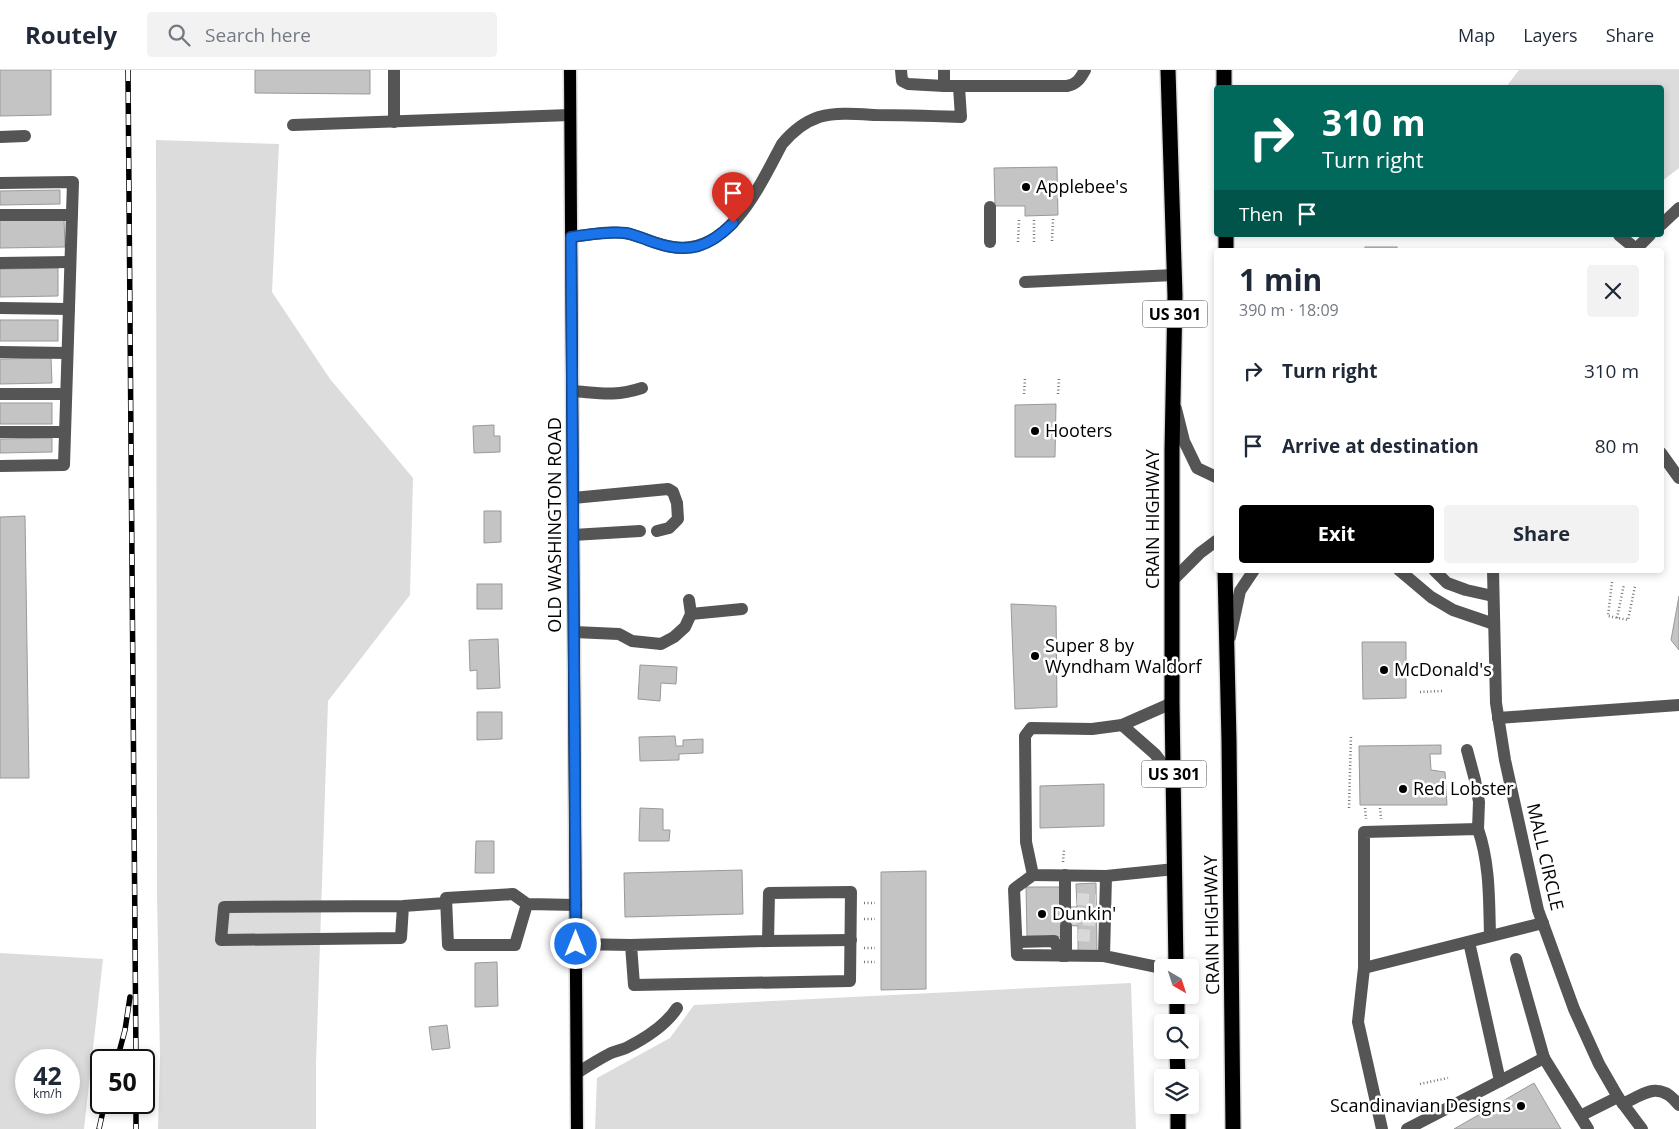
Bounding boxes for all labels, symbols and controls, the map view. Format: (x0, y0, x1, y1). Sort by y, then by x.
search box (147, 12, 497, 57)
text: Routely (25, 18, 117, 51)
icon: search (165, 21, 193, 49)
text: Search here (205, 22, 311, 48)
text: Map (1458, 23, 1495, 47)
text: Layers (1523, 23, 1578, 47)
text: Share (1606, 23, 1654, 47)
text: 310 m (1322, 99, 1426, 146)
icon: right (1239, 105, 1304, 170)
text: Turn right (1322, 144, 1424, 174)
pin (712, 172, 754, 223)
place label: Applebee's (1036, 174, 1128, 198)
icon: arrive (719, 179, 747, 207)
marker: Applebee's (1020, 181, 1032, 193)
icon: arrive (1293, 200, 1321, 228)
text: Then (1239, 201, 1283, 227)
text: 1 min (1239, 259, 1322, 300)
button: close (1587, 265, 1639, 317)
text: 390 m · 18:09 (1239, 299, 1339, 321)
road number: US 301 (1142, 300, 1208, 328)
icon: right (1239, 357, 1267, 385)
text: Turn right (1282, 358, 1377, 384)
text: 310 m (1584, 358, 1639, 384)
street label: OLD WASHINGTON ROAD (542, 417, 566, 633)
place label: Hooters (1045, 418, 1112, 442)
marker: Hooters (1029, 425, 1041, 437)
icon: arrive (1239, 432, 1267, 460)
text: Arrive at destination (1282, 433, 1479, 459)
text: 80 m (1595, 433, 1639, 459)
street label: CRAIN HIGHWAY (1140, 448, 1164, 589)
button: Exit (1239, 505, 1434, 563)
button: Share (1444, 505, 1639, 563)
place label: Super 8 by Wyndham Waldorf (1045, 633, 1202, 678)
marker: Super 8 by Wyndham Waldorf (1029, 650, 1041, 662)
place label: McDonald's (1394, 657, 1492, 681)
marker: McDonald's (1378, 664, 1390, 676)
road number: US 301 (1142, 761, 1206, 788)
place label: Red Lobster (1413, 776, 1514, 800)
marker: Red Lobster (1397, 783, 1409, 795)
street label: MALL CIRCLE (1522, 801, 1570, 913)
street label: CRAIN HIGHWAY (1198, 854, 1224, 995)
place label: Dunkin' (1052, 901, 1116, 925)
marker: Dunkin' (1036, 908, 1048, 920)
position arrow (549, 917, 601, 969)
north arrow (1154, 959, 1199, 1004)
map controls (1154, 959, 1199, 1114)
button: search (1154, 1014, 1199, 1059)
speed limit sign: 50 (90, 1049, 155, 1114)
text: 42 (33, 1058, 62, 1092)
button: layers (1154, 1069, 1199, 1114)
text: km/h (33, 1085, 62, 1102)
place label: Scandinavian Designs (1330, 1093, 1511, 1117)
marker: Scandinavian Designs (1515, 1100, 1527, 1112)

